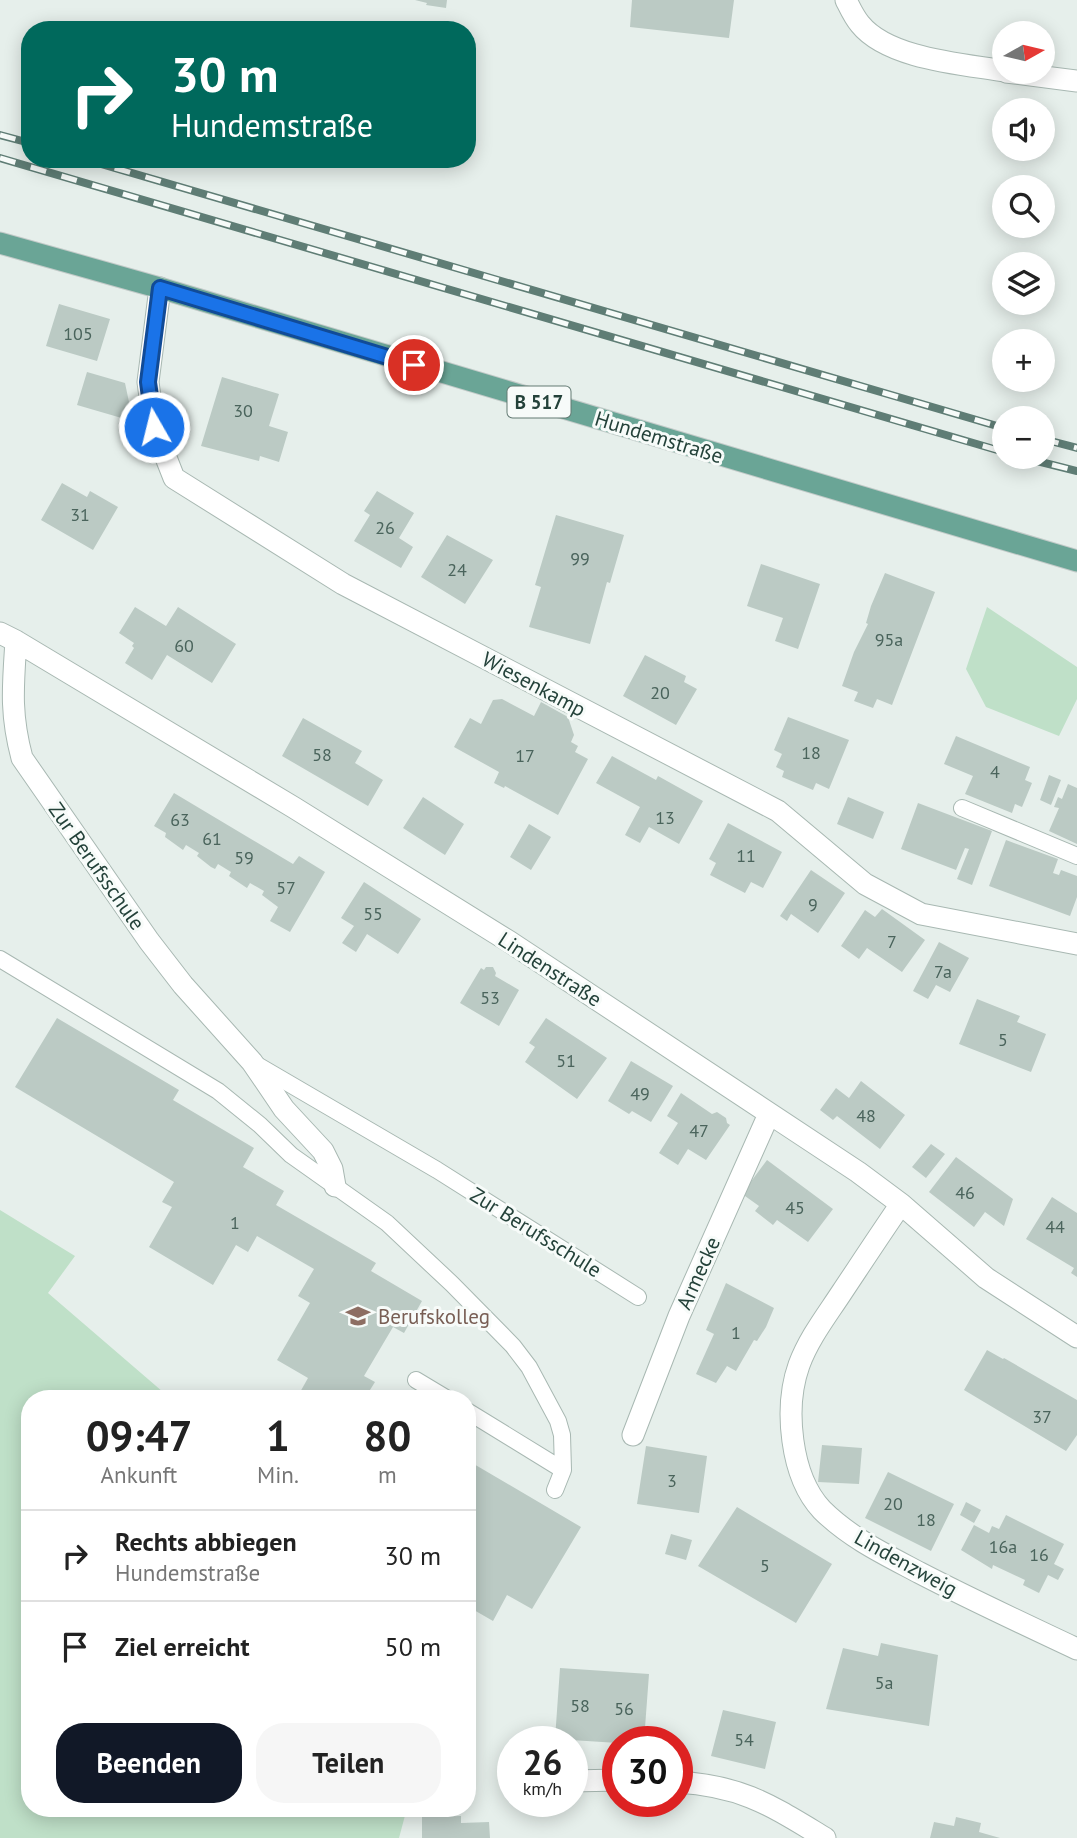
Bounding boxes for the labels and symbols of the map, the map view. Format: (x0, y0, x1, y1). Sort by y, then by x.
north arrow (992, 21, 1055, 84)
house number: 105 (63, 322, 93, 345)
pin (384, 335, 444, 395)
road number: B 517 (508, 386, 570, 418)
position arrow (117, 390, 191, 464)
house number: 30 (233, 399, 253, 422)
street label: Hundemstraße (592, 405, 726, 469)
house number: 31 (70, 503, 90, 526)
house number: 26 (375, 516, 395, 539)
house number: 99 (570, 547, 590, 570)
house number: 24 (447, 558, 467, 581)
house number: 95a (875, 628, 903, 651)
house number: 60 (174, 634, 194, 657)
street label: Wiesenkamp (478, 645, 590, 723)
house number: 20 (650, 681, 670, 704)
house number: 18 (801, 741, 821, 764)
house number: 58 (312, 743, 332, 766)
house number: 17 (515, 744, 535, 767)
house number: 4 (990, 760, 1000, 783)
street label: Zur Berufsschule (43, 797, 151, 935)
house number: 13 (655, 806, 675, 829)
house number: 63 (170, 808, 190, 831)
house number: 61 (202, 827, 222, 850)
house number: 11 (736, 844, 756, 867)
house number: 59 (234, 846, 254, 869)
house number: 57 (276, 876, 296, 899)
house number: 9 (808, 893, 818, 916)
house number: 55 (363, 902, 383, 925)
street label: Lindenstraße (493, 926, 607, 1012)
house number: 7 (887, 930, 897, 953)
house number: 7a (934, 960, 952, 983)
house number: 53 (480, 986, 500, 1009)
house number: 5 (998, 1028, 1008, 1051)
house number: 51 (556, 1049, 576, 1072)
house number: 49 (630, 1082, 650, 1105)
house number: 48 (856, 1104, 876, 1127)
house number: 47 (689, 1119, 709, 1142)
street label: Zur Berufsschule (465, 1181, 607, 1283)
house number: 46 (955, 1181, 975, 1204)
house number: 45 (785, 1196, 805, 1219)
house number: 1 (230, 1211, 240, 1234)
house number: 44 (1045, 1215, 1065, 1238)
street label: Armecke (670, 1232, 726, 1314)
school or university icon: Berufskolleg (344, 1302, 372, 1330)
place label: Berufskolleg (378, 1303, 490, 1330)
house number: 1 (731, 1321, 741, 1344)
house number: 37 (1032, 1405, 1052, 1428)
house number: 3 (667, 1469, 677, 1492)
house number: 20 (883, 1492, 903, 1515)
house number: 18 (916, 1508, 936, 1531)
street label: Lindenzweig (850, 1524, 962, 1602)
house number: 16a (989, 1535, 1017, 1558)
house number: 16 (1029, 1543, 1049, 1566)
house number: 5 (760, 1554, 770, 1577)
house number: 5a (875, 1671, 893, 1694)
house number: 58 (570, 1694, 590, 1717)
house number: 56 (614, 1697, 634, 1720)
speed limit sign: 30 (602, 1726, 693, 1817)
house number: 54 (734, 1728, 754, 1751)

